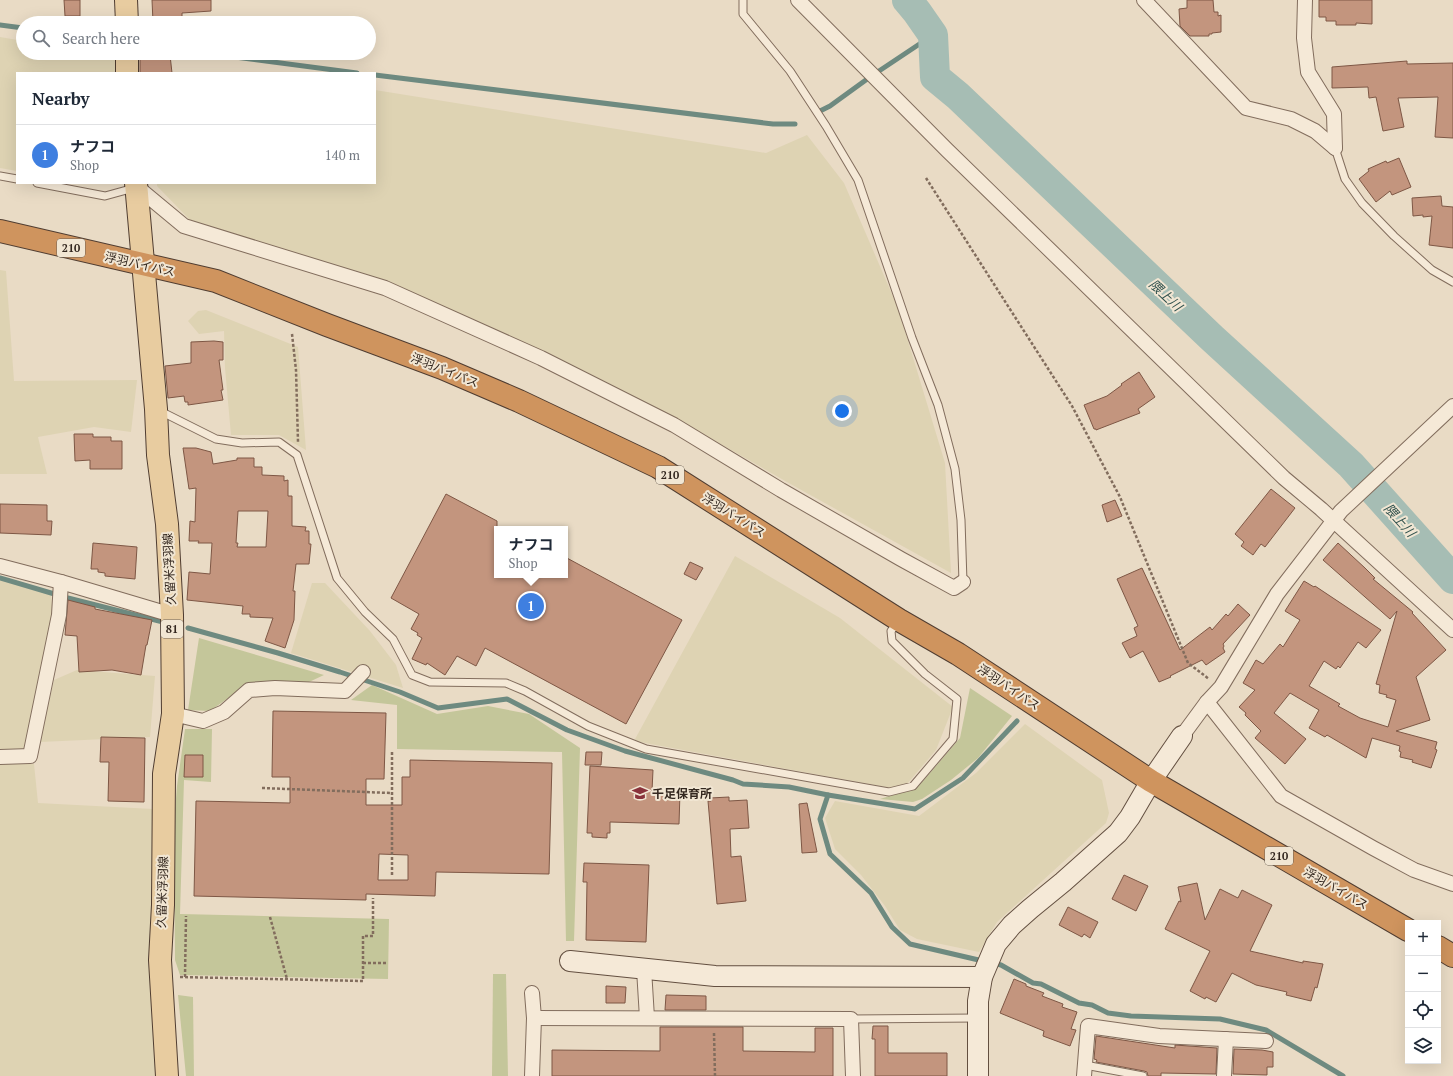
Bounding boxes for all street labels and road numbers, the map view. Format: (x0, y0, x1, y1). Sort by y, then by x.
road number: 210 (57, 239, 85, 257)
street label: 浮羽バイパス (103, 249, 177, 279)
street label: 浮羽バイパス (409, 350, 481, 390)
road number: 210 (656, 466, 684, 484)
street label: 浮羽バイパス (700, 490, 768, 540)
street label: 久留米浮羽線 (160, 533, 178, 605)
road number: 81 (161, 620, 183, 638)
street label: 浮羽バイパス (975, 661, 1043, 713)
road number: 210 (1265, 847, 1293, 865)
street label: 久留米浮羽線 (153, 856, 171, 928)
street label: 浮羽バイパス (1301, 864, 1371, 912)

